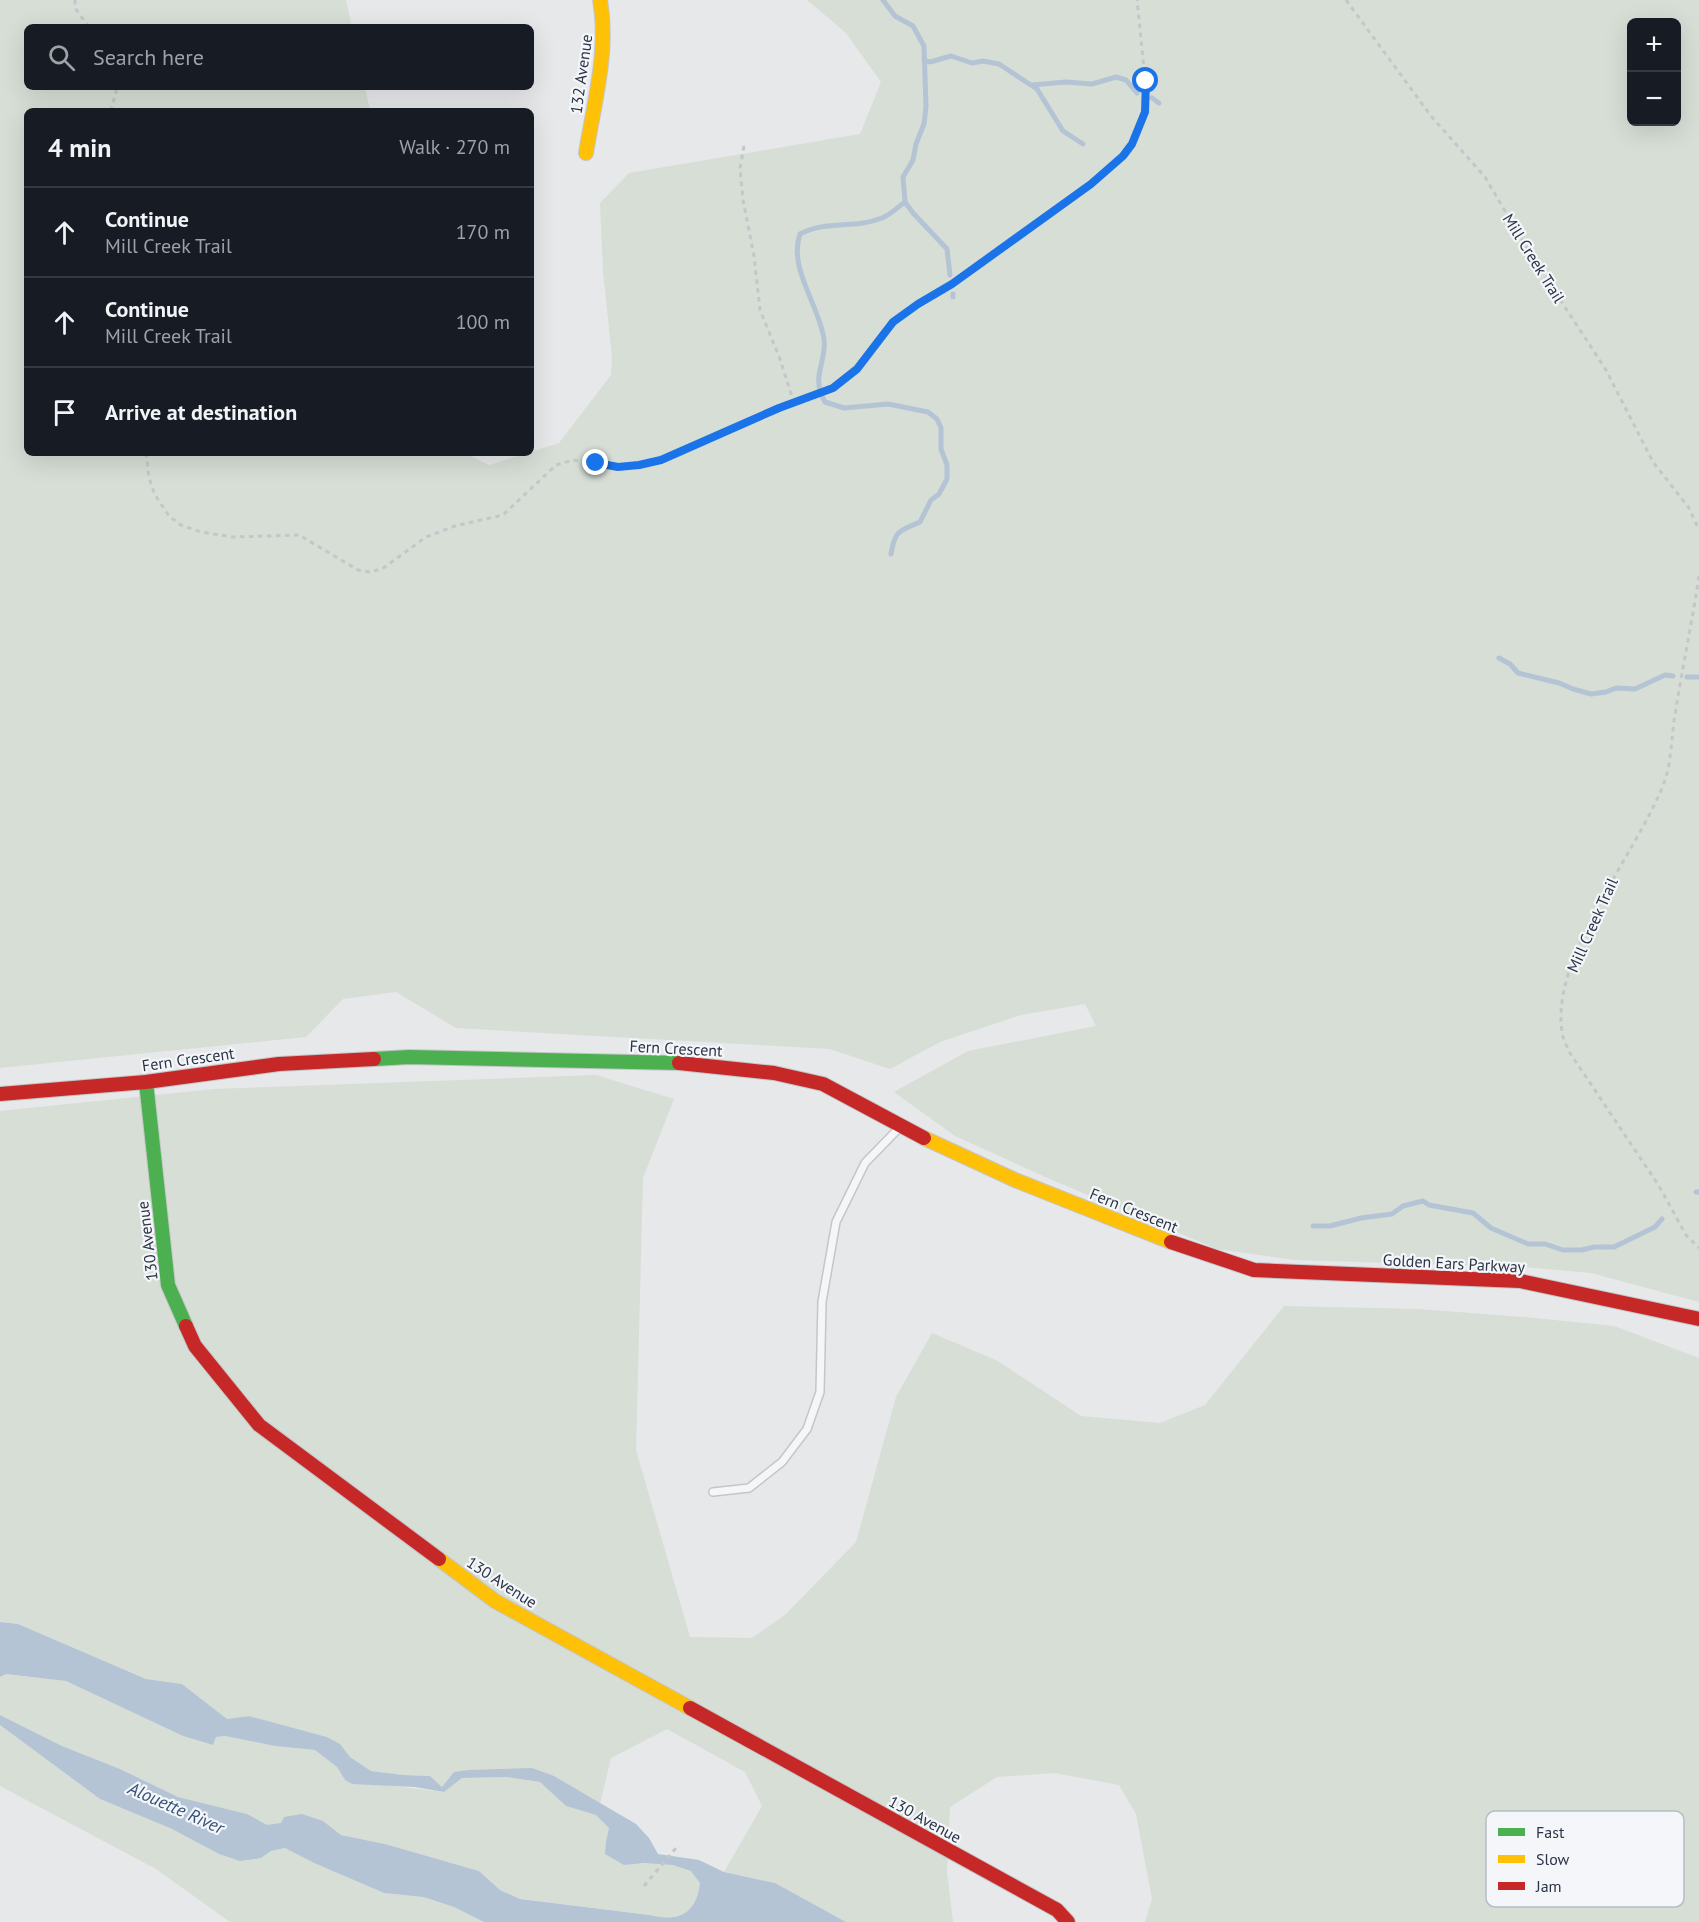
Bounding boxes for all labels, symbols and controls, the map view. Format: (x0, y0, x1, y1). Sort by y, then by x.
map controls (1627, 18, 1681, 126)
button: + (1627, 18, 1681, 72)
search box (24, 24, 534, 90)
street label: 132 Avenue (566, 33, 596, 115)
icon: search (45, 41, 78, 74)
text: Search here (93, 43, 204, 71)
route start (1132, 67, 1158, 93)
button: − (1627, 72, 1681, 126)
text: 4 min (48, 131, 111, 164)
text: Walk · 270 m (399, 134, 510, 160)
text: Continue (105, 205, 189, 233)
street label: Mill Creek Trail (1499, 210, 1570, 307)
icon: ahead (48, 216, 81, 249)
text: 170 m (456, 219, 510, 245)
text: Mill Creek Trail (105, 233, 232, 259)
text: Continue (105, 295, 189, 323)
icon: ahead (48, 306, 81, 339)
text: 100 m (456, 309, 510, 335)
text: Mill Creek Trail (105, 323, 232, 349)
icon: arrive (48, 396, 81, 429)
text: Arrive at destination (105, 398, 297, 426)
route end (582, 449, 608, 475)
street label: Mill Creek Trail (1562, 874, 1622, 975)
street label: Fern Crescent (629, 1036, 724, 1060)
street label: Fern Crescent (140, 1043, 236, 1075)
street label: Fern Crescent (1087, 1183, 1181, 1237)
street label: 130 Avenue (132, 1200, 162, 1282)
street label: Golden Ears Parkway (1382, 1249, 1526, 1277)
street label: 130 Avenue (463, 1552, 541, 1612)
water label: Alouette River (124, 1776, 229, 1839)
street label: 130 Avenue (885, 1791, 965, 1847)
legend (1486, 1811, 1684, 1907)
text: Fast (1536, 1822, 1565, 1842)
text: Slow (1536, 1849, 1570, 1869)
text: Jam (1535, 1876, 1562, 1896)

